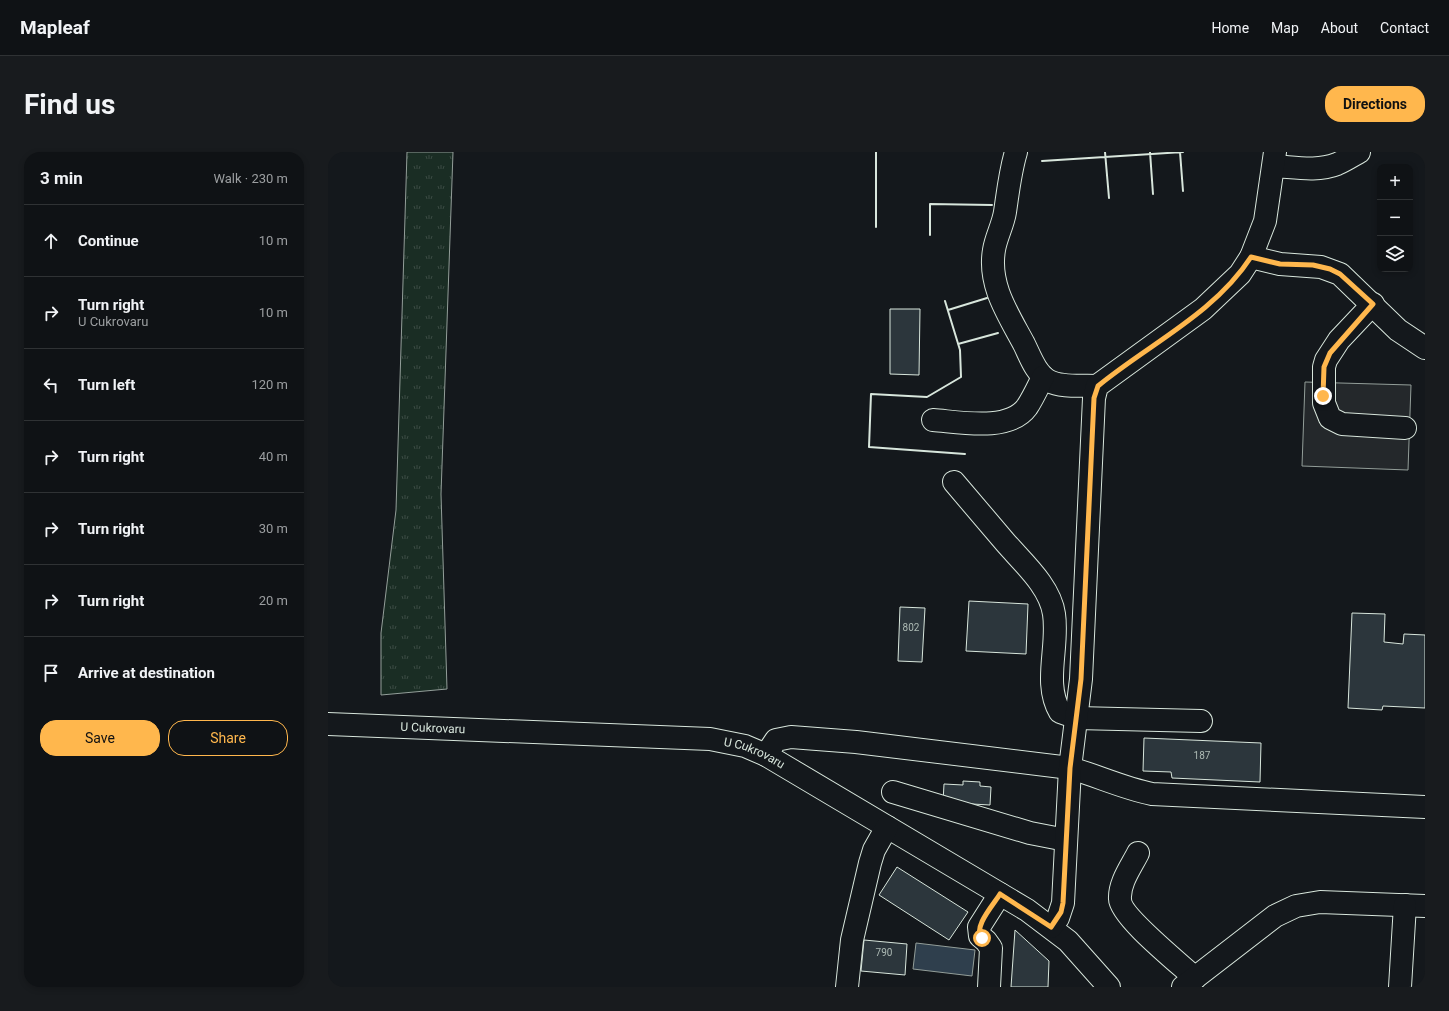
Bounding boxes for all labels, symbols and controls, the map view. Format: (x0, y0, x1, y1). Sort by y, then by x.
text: Mapleaf (20, 16, 90, 39)
text: Home (1211, 20, 1249, 36)
text: Map (1271, 20, 1299, 36)
text: About (1321, 20, 1358, 36)
text: Contact (1380, 20, 1429, 36)
button: Directions (1325, 86, 1425, 122)
text: Find us (24, 88, 115, 121)
map controls (1377, 164, 1413, 272)
button: + (1377, 164, 1413, 200)
text: 3 min (40, 168, 83, 188)
text: Walk · 230 m (213, 171, 288, 186)
button: − (1377, 200, 1413, 236)
icon: ahead (40, 230, 62, 252)
text: Continue (78, 232, 139, 250)
text: 10 m (259, 233, 288, 248)
button: layers (1377, 236, 1413, 272)
text: Turn right (78, 296, 144, 314)
icon: right (40, 302, 62, 324)
text: 10 m (259, 305, 288, 320)
text: U Cukrovaru (78, 314, 148, 329)
icon: left (40, 374, 62, 396)
text: Turn left (78, 376, 135, 394)
text: 120 m (251, 377, 288, 392)
route end (1314, 387, 1332, 405)
icon: right (40, 446, 62, 468)
text: Turn right (78, 448, 144, 466)
text: 40 m (259, 449, 288, 464)
icon: right (40, 518, 62, 540)
text: Turn right (78, 520, 144, 538)
text: 30 m (259, 521, 288, 536)
icon: right (40, 590, 62, 612)
text: Turn right (78, 592, 144, 610)
text: 20 m (259, 593, 288, 608)
house number: 802 (903, 622, 920, 633)
icon: arrive (40, 662, 62, 684)
text: Arrive at destination (78, 664, 215, 682)
button: Save (40, 720, 160, 756)
button: Share (168, 720, 288, 756)
street label: U Cukrovaru (400, 720, 466, 736)
street label: U Cukrovaru (723, 735, 787, 772)
house number: 187 (1194, 750, 1211, 761)
route start (973, 929, 991, 947)
house number: 790 (876, 947, 893, 958)

